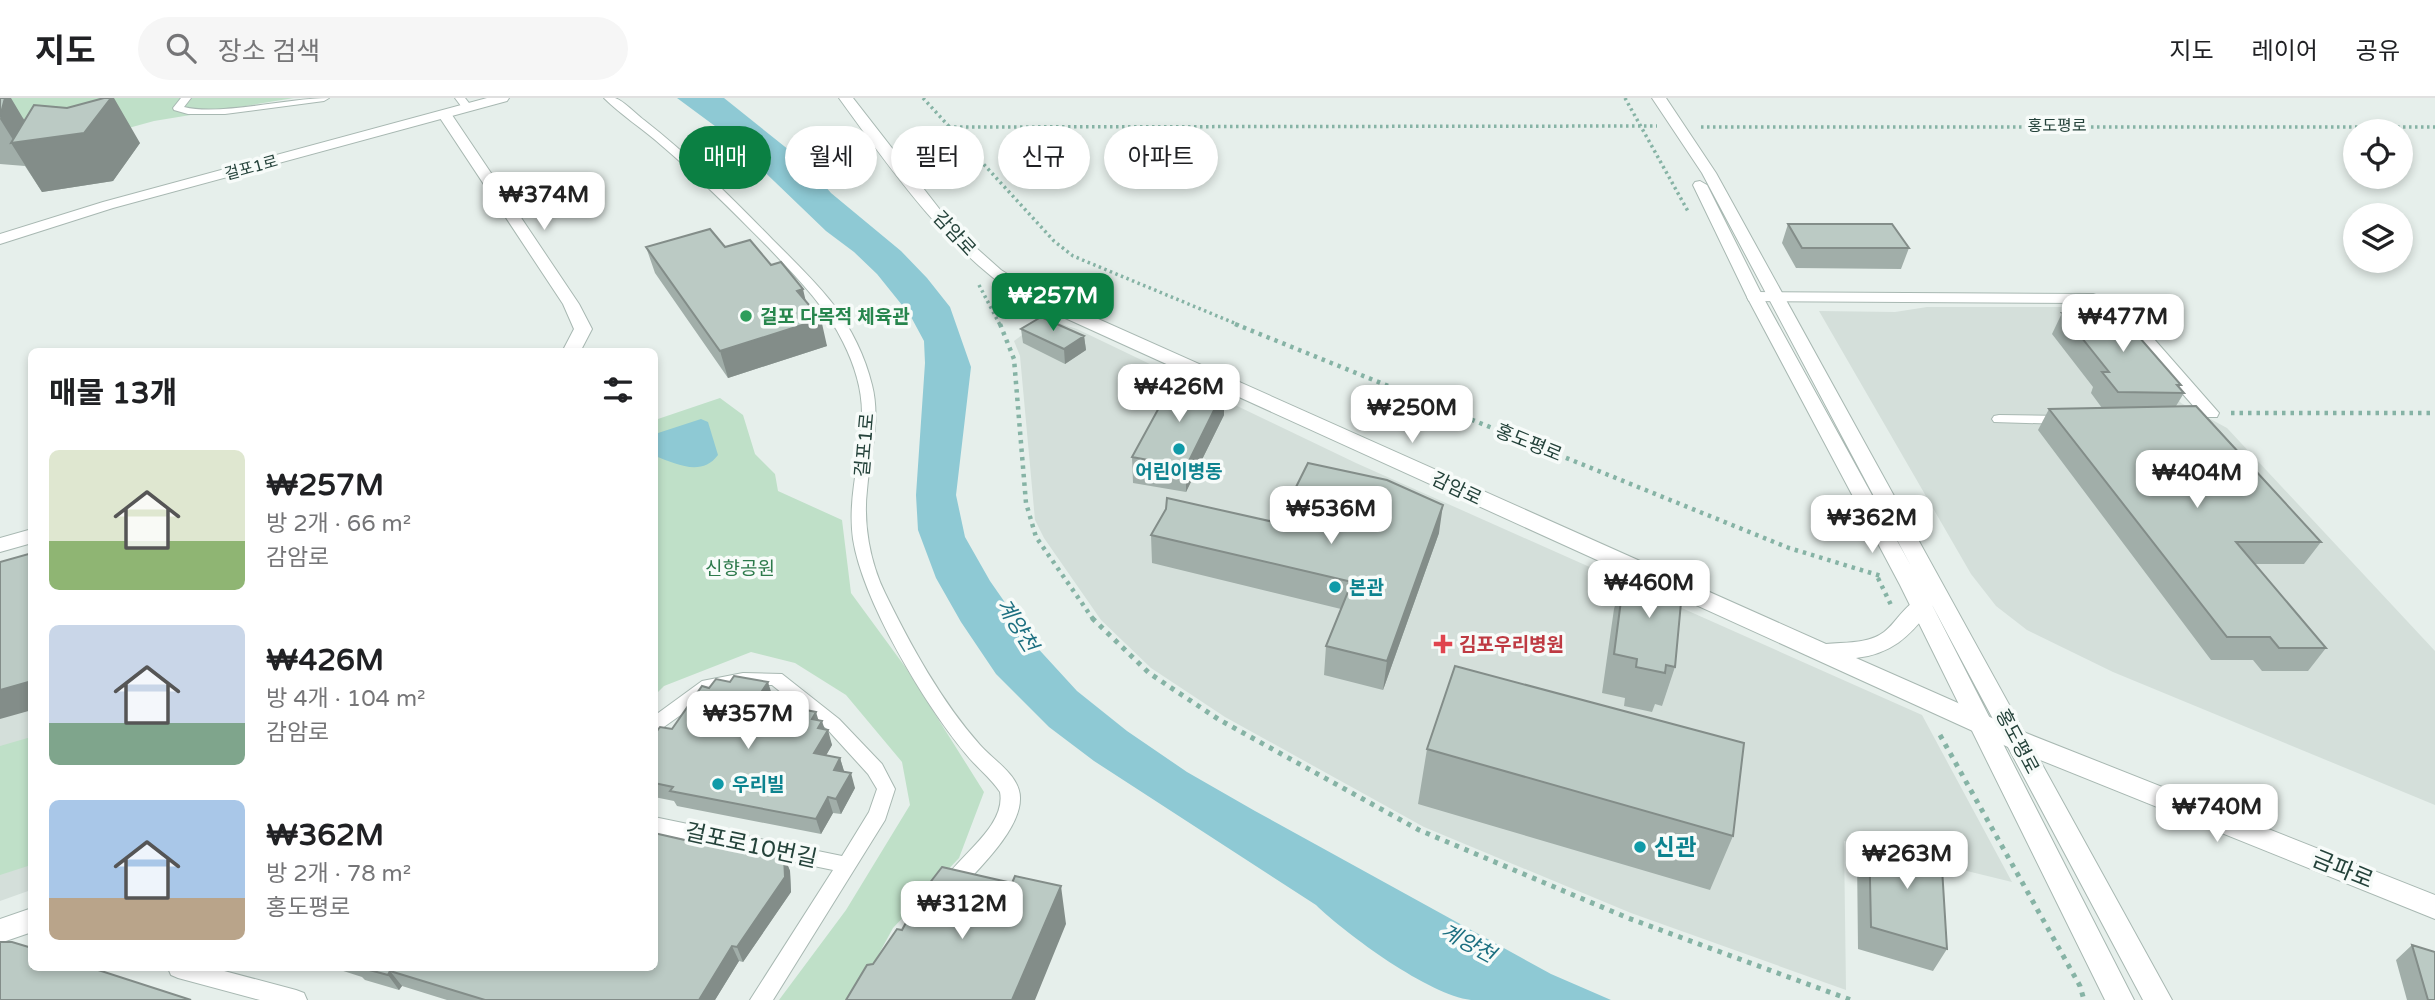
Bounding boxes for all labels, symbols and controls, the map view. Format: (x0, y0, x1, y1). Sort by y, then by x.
search box (138, 17, 628, 80)
icon: search (162, 29, 200, 67)
text: 지도 (35, 32, 96, 71)
text: 장소 검색 (218, 36, 320, 67)
text: 지도 (2169, 37, 2214, 66)
text: 레이어 (2252, 37, 2318, 66)
text: 공유 (2356, 37, 2400, 66)
street label: 홍도평로 (2028, 116, 2087, 136)
map controls (2343, 119, 2413, 273)
button: locate (2343, 119, 2413, 189)
chip: 매매 (679, 126, 771, 189)
chip: 월세 (785, 126, 877, 189)
chip: 필터 (891, 126, 984, 189)
chip: 신규 (998, 126, 1090, 189)
chip: 아파트 (1104, 126, 1218, 189)
street label: 걸포1로 (222, 151, 280, 185)
pin: ₩374M (495, 172, 593, 232)
text: ₩374M (499, 181, 589, 209)
button: layers (2343, 203, 2413, 273)
street label: 감암로 (928, 207, 980, 260)
pin: ₩257M (1004, 274, 1102, 333)
text: ₩257M (1008, 282, 1098, 310)
pin: ₩477M (2074, 294, 2172, 354)
text: ₩477M (2078, 303, 2168, 331)
place label: 걸포 다목적 체육관 (760, 306, 910, 328)
marker: 걸포 다목적 체육관 (738, 308, 754, 324)
pin: ₩426M (1130, 364, 1228, 424)
icon: filters (599, 371, 637, 409)
text: ₩426M (1134, 373, 1224, 401)
text: 매물 13개 (49, 375, 177, 412)
pin: ₩250M (1363, 386, 1461, 445)
text: ₩250M (1367, 394, 1457, 422)
street label: 걸포1로 (851, 412, 879, 478)
street label: 홍도평로 (1492, 420, 1565, 466)
marker: 어린이병동 (1171, 441, 1187, 457)
pin: ₩404M (2148, 450, 2246, 510)
text: ₩404M (2152, 459, 2242, 487)
place label: 어린이병동 (1135, 461, 1223, 483)
text: ₩257M (266, 467, 384, 504)
street label: 감암로 (1428, 468, 1485, 510)
icon: home (105, 478, 189, 562)
pin: ₩536M (1282, 486, 1380, 546)
text: ₩536M (1286, 495, 1376, 523)
pin: ₩362M (1823, 496, 1921, 555)
text: ₩362M (1827, 504, 1917, 532)
text: 방 2개 · 66 m² (266, 510, 411, 538)
text: 감암로 (266, 544, 329, 572)
park label: 신향공원 (705, 558, 775, 580)
pin: ₩460M (1600, 560, 1698, 620)
text: ₩460M (1604, 569, 1694, 597)
place label: 본관 (1349, 577, 1384, 599)
marker: 본관 (1327, 579, 1343, 595)
water label: 계양천 (991, 594, 1044, 659)
marker: 김포우리병원 (1433, 634, 1453, 654)
place label: 김포우리병원 (1459, 634, 1564, 656)
text: ₩426M (266, 642, 384, 679)
icon: home (105, 653, 189, 737)
text: 방 4개 · 104 m² (266, 685, 426, 713)
pin: ₩357M (699, 692, 797, 751)
text: ₩357M (703, 700, 793, 728)
street label: 홍도평로 (1991, 705, 2043, 778)
text: 감암로 (266, 719, 329, 747)
place label: 우리빌 (732, 774, 784, 796)
marker: 우리빌 (710, 776, 726, 792)
pin: ₩740M (2168, 784, 2266, 844)
text: ₩740M (2172, 793, 2262, 821)
text: ₩362M (266, 817, 384, 854)
street label: 걸포로10번길 (682, 818, 820, 874)
icon: home (105, 828, 189, 912)
pin: ₩263M (1858, 832, 1956, 891)
place label: 신관 (1654, 834, 1696, 862)
marker: 신관 (1632, 839, 1648, 855)
text: ₩263M (1862, 840, 1952, 868)
street label: 금파로 (2308, 845, 2377, 895)
text: 방 2개 · 78 m² (266, 860, 411, 888)
pin: ₩312M (913, 882, 1011, 941)
text: ₩312M (917, 890, 1007, 918)
text: 홍도평로 (266, 894, 351, 922)
water label: 계양천 (1436, 919, 1502, 969)

